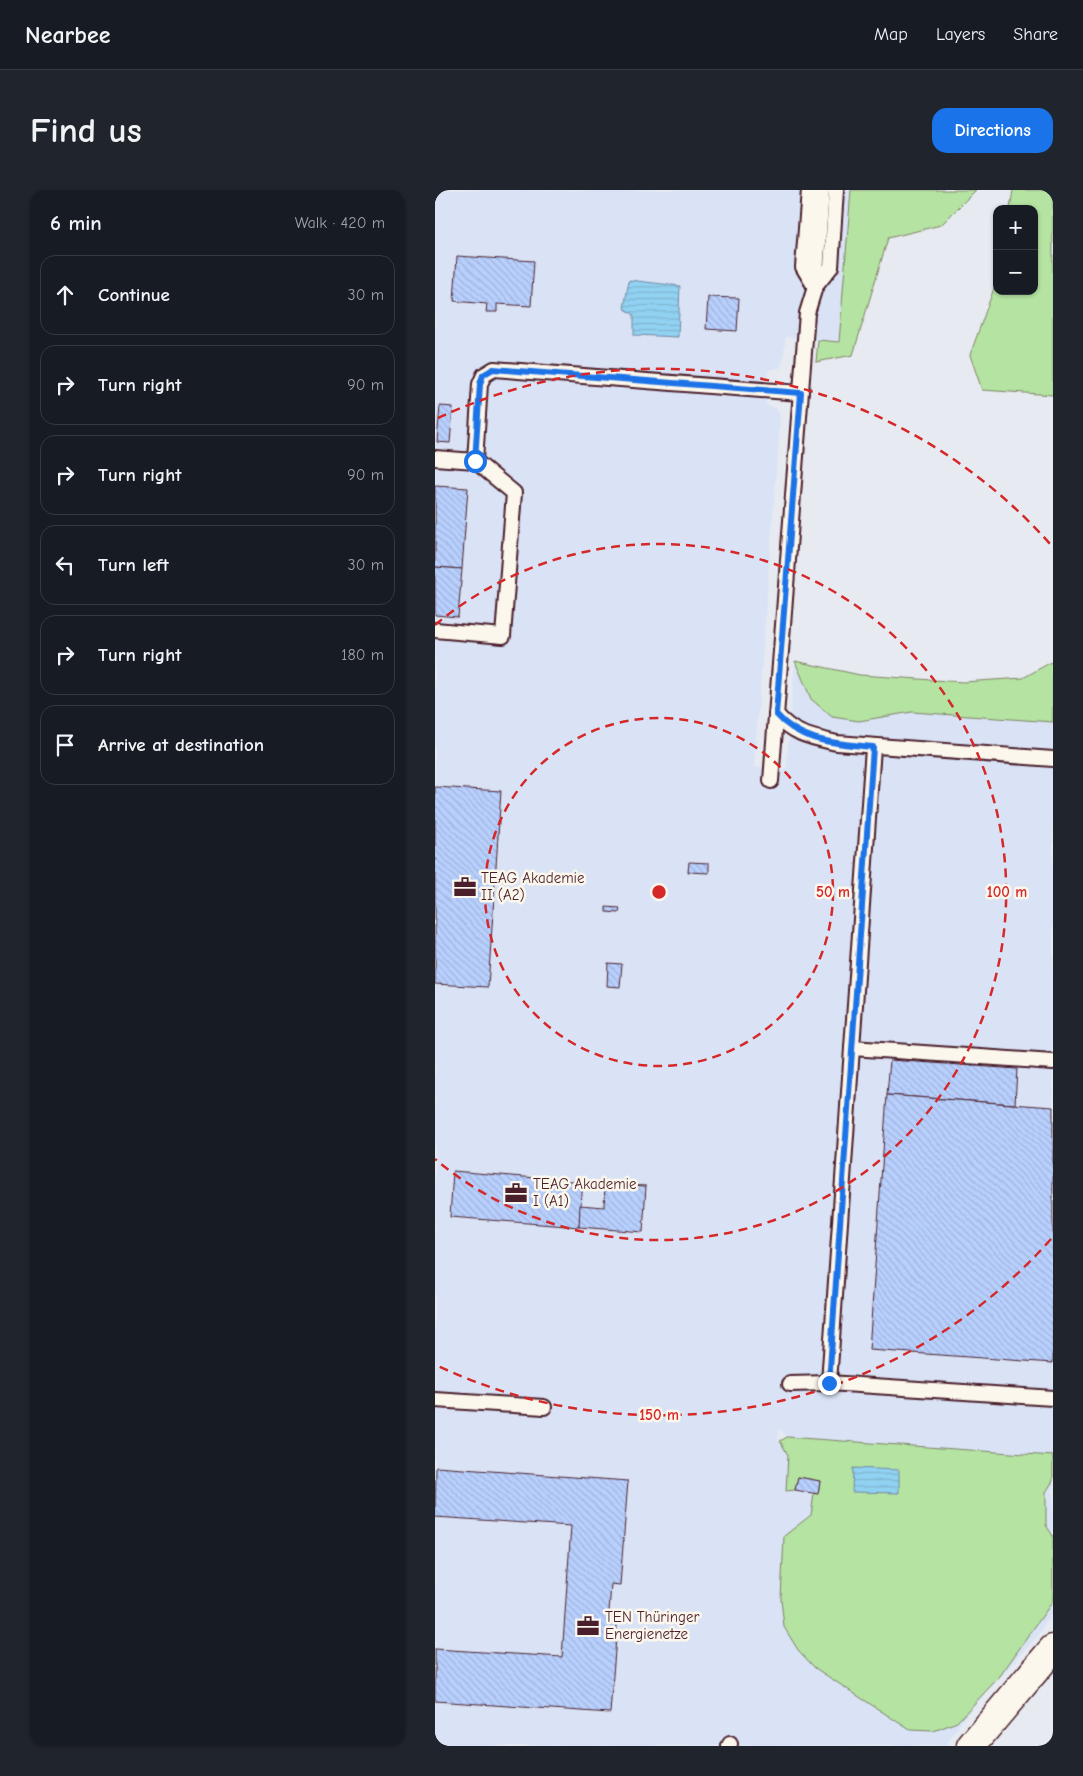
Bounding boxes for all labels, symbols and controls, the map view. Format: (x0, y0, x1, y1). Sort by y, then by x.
text: Nearbee (25, 21, 110, 49)
text: Map (874, 24, 908, 45)
text: Layers (936, 24, 985, 45)
text: Share (1013, 24, 1058, 45)
button: Directions (932, 108, 1053, 153)
text: Find us (30, 110, 142, 151)
map controls (993, 205, 1038, 295)
button: + (993, 205, 1038, 250)
text: 6 min (50, 211, 102, 235)
text: Walk · 420 m (295, 214, 385, 232)
button: − (993, 250, 1038, 295)
icon: ahead (51, 281, 79, 309)
text: Continue (98, 284, 170, 306)
text: 30 m (348, 286, 384, 304)
icon: right (51, 371, 79, 399)
text: Turn right (98, 374, 182, 396)
text: 90 m (347, 376, 384, 394)
route start (464, 450, 487, 473)
icon: right (51, 461, 79, 489)
text: Turn right (98, 464, 182, 486)
text: 90 m (347, 466, 384, 484)
icon: left (51, 551, 79, 579)
text: Turn left (98, 554, 169, 576)
text: 30 m (348, 556, 384, 574)
icon: right (51, 641, 79, 669)
text: Turn right (98, 644, 182, 666)
text: 180 m (341, 646, 384, 664)
icon: arrive (51, 731, 79, 759)
text: Arrive at destination (98, 734, 264, 756)
place label: TEAG Akademie II (A2) (481, 869, 585, 904)
office icon: TEAG Akademie II (A2) (452, 874, 478, 900)
centre of rings (650, 883, 668, 901)
text: 50 m (816, 883, 850, 901)
text: 100 m (987, 883, 1027, 901)
place label: TEAG Akademie I (A1) (533, 1175, 637, 1210)
office icon: TEAG Akademie I (A1) (503, 1180, 529, 1206)
route end (818, 1372, 841, 1395)
text: 150 m (639, 1406, 679, 1424)
place label: TEN Thüringer Energienetze (605, 1608, 699, 1643)
office icon: TEN Thüringer Energienetze (575, 1613, 601, 1639)

